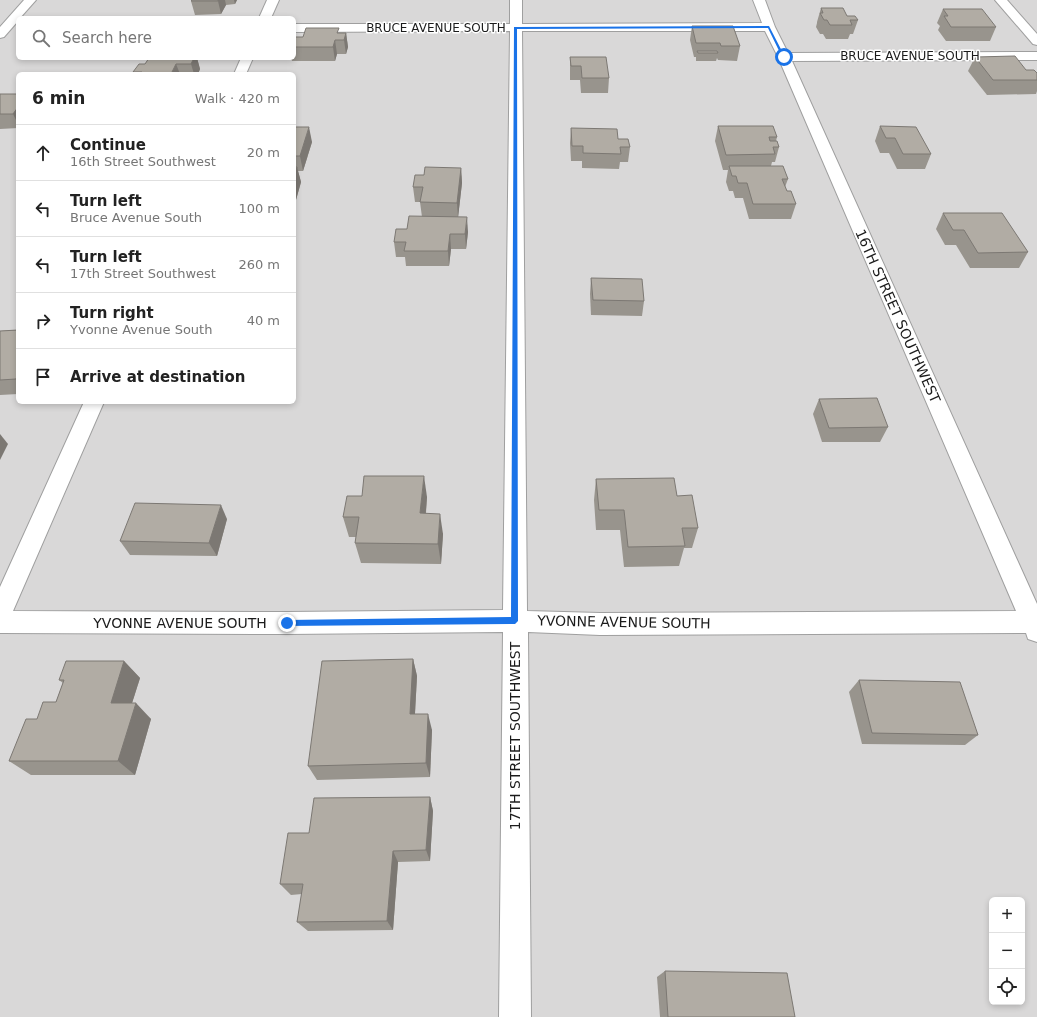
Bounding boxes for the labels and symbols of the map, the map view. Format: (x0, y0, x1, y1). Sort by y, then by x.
street label: BRUCE AVENUE SOUTH (366, 21, 506, 35)
route start (775, 48, 793, 66)
street label: BRUCE AVENUE SOUTH (840, 49, 980, 63)
street label: 16TH STREET SOUTHWEST (852, 227, 944, 406)
street label: YVONNE AVENUE SOUTH (536, 612, 711, 632)
route end (278, 614, 296, 632)
street label: YVONNE AVENUE SOUTH (92, 615, 267, 631)
street label: 17TH STREET SOUTHWEST (507, 641, 523, 830)

